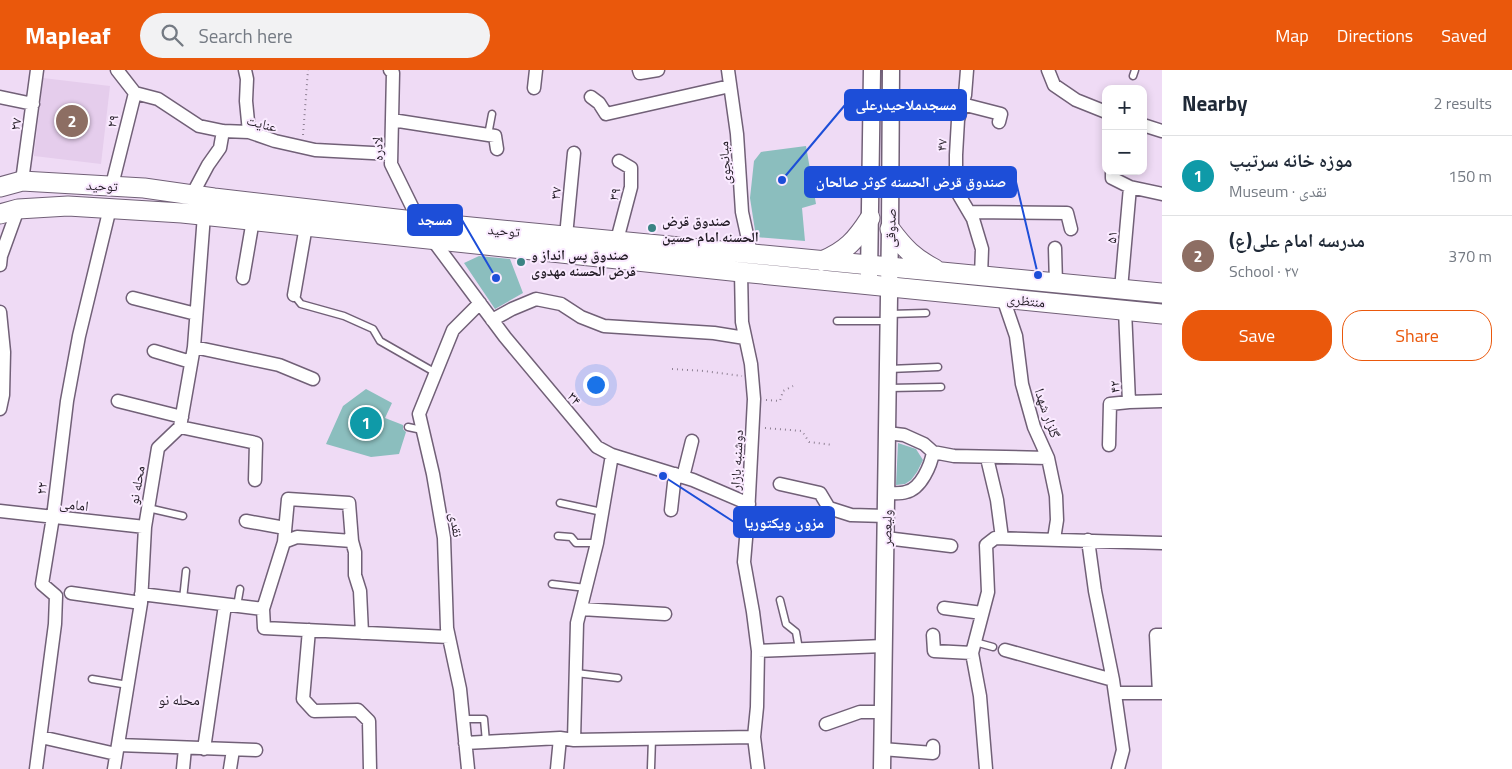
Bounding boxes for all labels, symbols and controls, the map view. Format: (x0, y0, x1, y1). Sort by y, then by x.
search box (140, 13, 490, 58)
text: Mapleaf (25, 17, 110, 53)
icon: search (158, 21, 186, 49)
text: Search here (198, 21, 293, 50)
text: Map (1275, 22, 1309, 49)
text: Directions (1337, 22, 1413, 49)
text: Saved (1441, 22, 1487, 49)
map controls (1102, 85, 1147, 175)
button: + (1102, 85, 1147, 130)
text: Nearby (1182, 87, 1247, 119)
callout: مسجدملاحیدرعلی (845, 90, 966, 120)
text: 2 results (1433, 91, 1492, 115)
text: مسجدملاحیدرعلی (855, 93, 957, 116)
pin: 2 (56, 102, 88, 140)
street label: عنایت (244, 109, 280, 137)
street label: ۲۹ (100, 112, 124, 130)
street label: ۲۷ (4, 116, 26, 132)
button: − (1102, 130, 1147, 175)
street label: لادره (366, 137, 388, 161)
street label: ۴۷ (930, 138, 952, 152)
street label: میانجوی (712, 141, 736, 185)
text: موزه خانه سرتیپ (1229, 145, 1352, 174)
text: 1 (1194, 164, 1202, 188)
text: 150 m (1448, 164, 1492, 188)
callout: صندوق قرض الحسنه کوثر صالحان (805, 167, 1016, 197)
text: صندوق قرض الحسنه کوثر صالحان (816, 170, 1006, 193)
street label: توحید (86, 174, 119, 196)
text: Museum · نقدی (1229, 179, 1327, 203)
street label: ۳۹ (602, 185, 626, 203)
street label: ۳۷ (544, 186, 566, 200)
callout: مسجد (408, 205, 462, 235)
text: مسجد (418, 208, 452, 231)
street label: صدوقی (879, 208, 901, 248)
place label: صندوق قرض الحسنه امام حسین (662, 210, 759, 247)
street label: توحید (487, 218, 521, 242)
marker: صندوق قرض الحسنه امام حسین (646, 222, 658, 234)
text: مدرسه امام علی(ع) (1229, 225, 1365, 254)
street label: ۵۱ (1100, 230, 1122, 244)
place label: صندوق پس انداز و قرض الحسنه مهدوی (531, 244, 636, 281)
text: 2 (1194, 244, 1202, 268)
text: 370 m (1448, 244, 1492, 268)
marker: صندوق پس انداز و قرض الحسنه مهدوی (515, 256, 527, 268)
text: School · ۲۷ (1229, 259, 1299, 283)
street label: منتظری (1006, 288, 1046, 312)
button: Save (1182, 310, 1332, 361)
button: Share (1342, 310, 1492, 361)
your location (583, 372, 609, 398)
street label: ۴۲ (1103, 380, 1125, 394)
street label: گلزار شهدا (1030, 385, 1066, 441)
street label: ۳۴ (563, 386, 587, 410)
pin: 1 (350, 404, 382, 442)
street label: دوشنبه بازار (724, 429, 748, 492)
street label: محله نو (122, 464, 150, 506)
street label: ۲۲ (30, 480, 52, 496)
street label: امامی (58, 492, 90, 516)
callout: مزون ویکتوریا (734, 507, 834, 537)
street label: ولیعصر (875, 509, 897, 548)
street label: نقدی (445, 511, 469, 539)
text: مزون ویکتوریا (744, 511, 824, 534)
district label: محله نو (158, 688, 200, 711)

